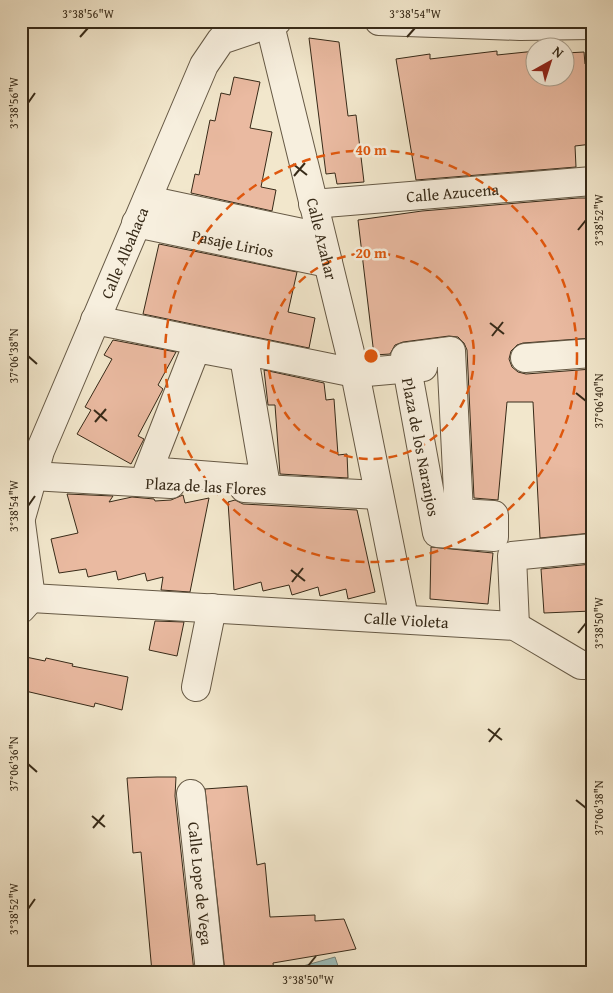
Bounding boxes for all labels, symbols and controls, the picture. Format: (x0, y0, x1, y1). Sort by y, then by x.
text: 3°38'56"W (62, 5, 115, 22)
text: 3°38'54"W (389, 5, 442, 22)
north arrow (526, 38, 576, 88)
text: N (548, 41, 569, 63)
text: 3°38'56"W (5, 76, 22, 129)
text: 40 m (355, 139, 387, 160)
street label: Calle Azucena (405, 177, 500, 208)
text: 3°38'52"W (590, 193, 607, 246)
street label: Calle Azahar (301, 195, 344, 283)
street label: Calle Albahaca (94, 203, 155, 302)
street label: Pasaje Lirios (190, 223, 276, 263)
text: 20 m (355, 242, 387, 263)
text: 37°06'38"N (5, 328, 22, 384)
centre of rings (362, 347, 380, 365)
text: 37°06'40"N (590, 373, 607, 429)
street label: Plaza de los Naranjos (396, 376, 446, 518)
street label: Plaza de las Flores (145, 471, 267, 501)
text: 3°38'54"W (5, 479, 22, 532)
text: 3°38'50"W (590, 596, 607, 649)
street label: Calle Violeta (363, 605, 450, 634)
text: 37°06'36"N (5, 736, 22, 792)
text: 37°06'38"N (590, 780, 607, 836)
street label: Calle Lope de Vega (182, 820, 219, 947)
text: 3°38'52"W (5, 882, 22, 935)
text: 3°38'50"W (282, 971, 335, 988)

